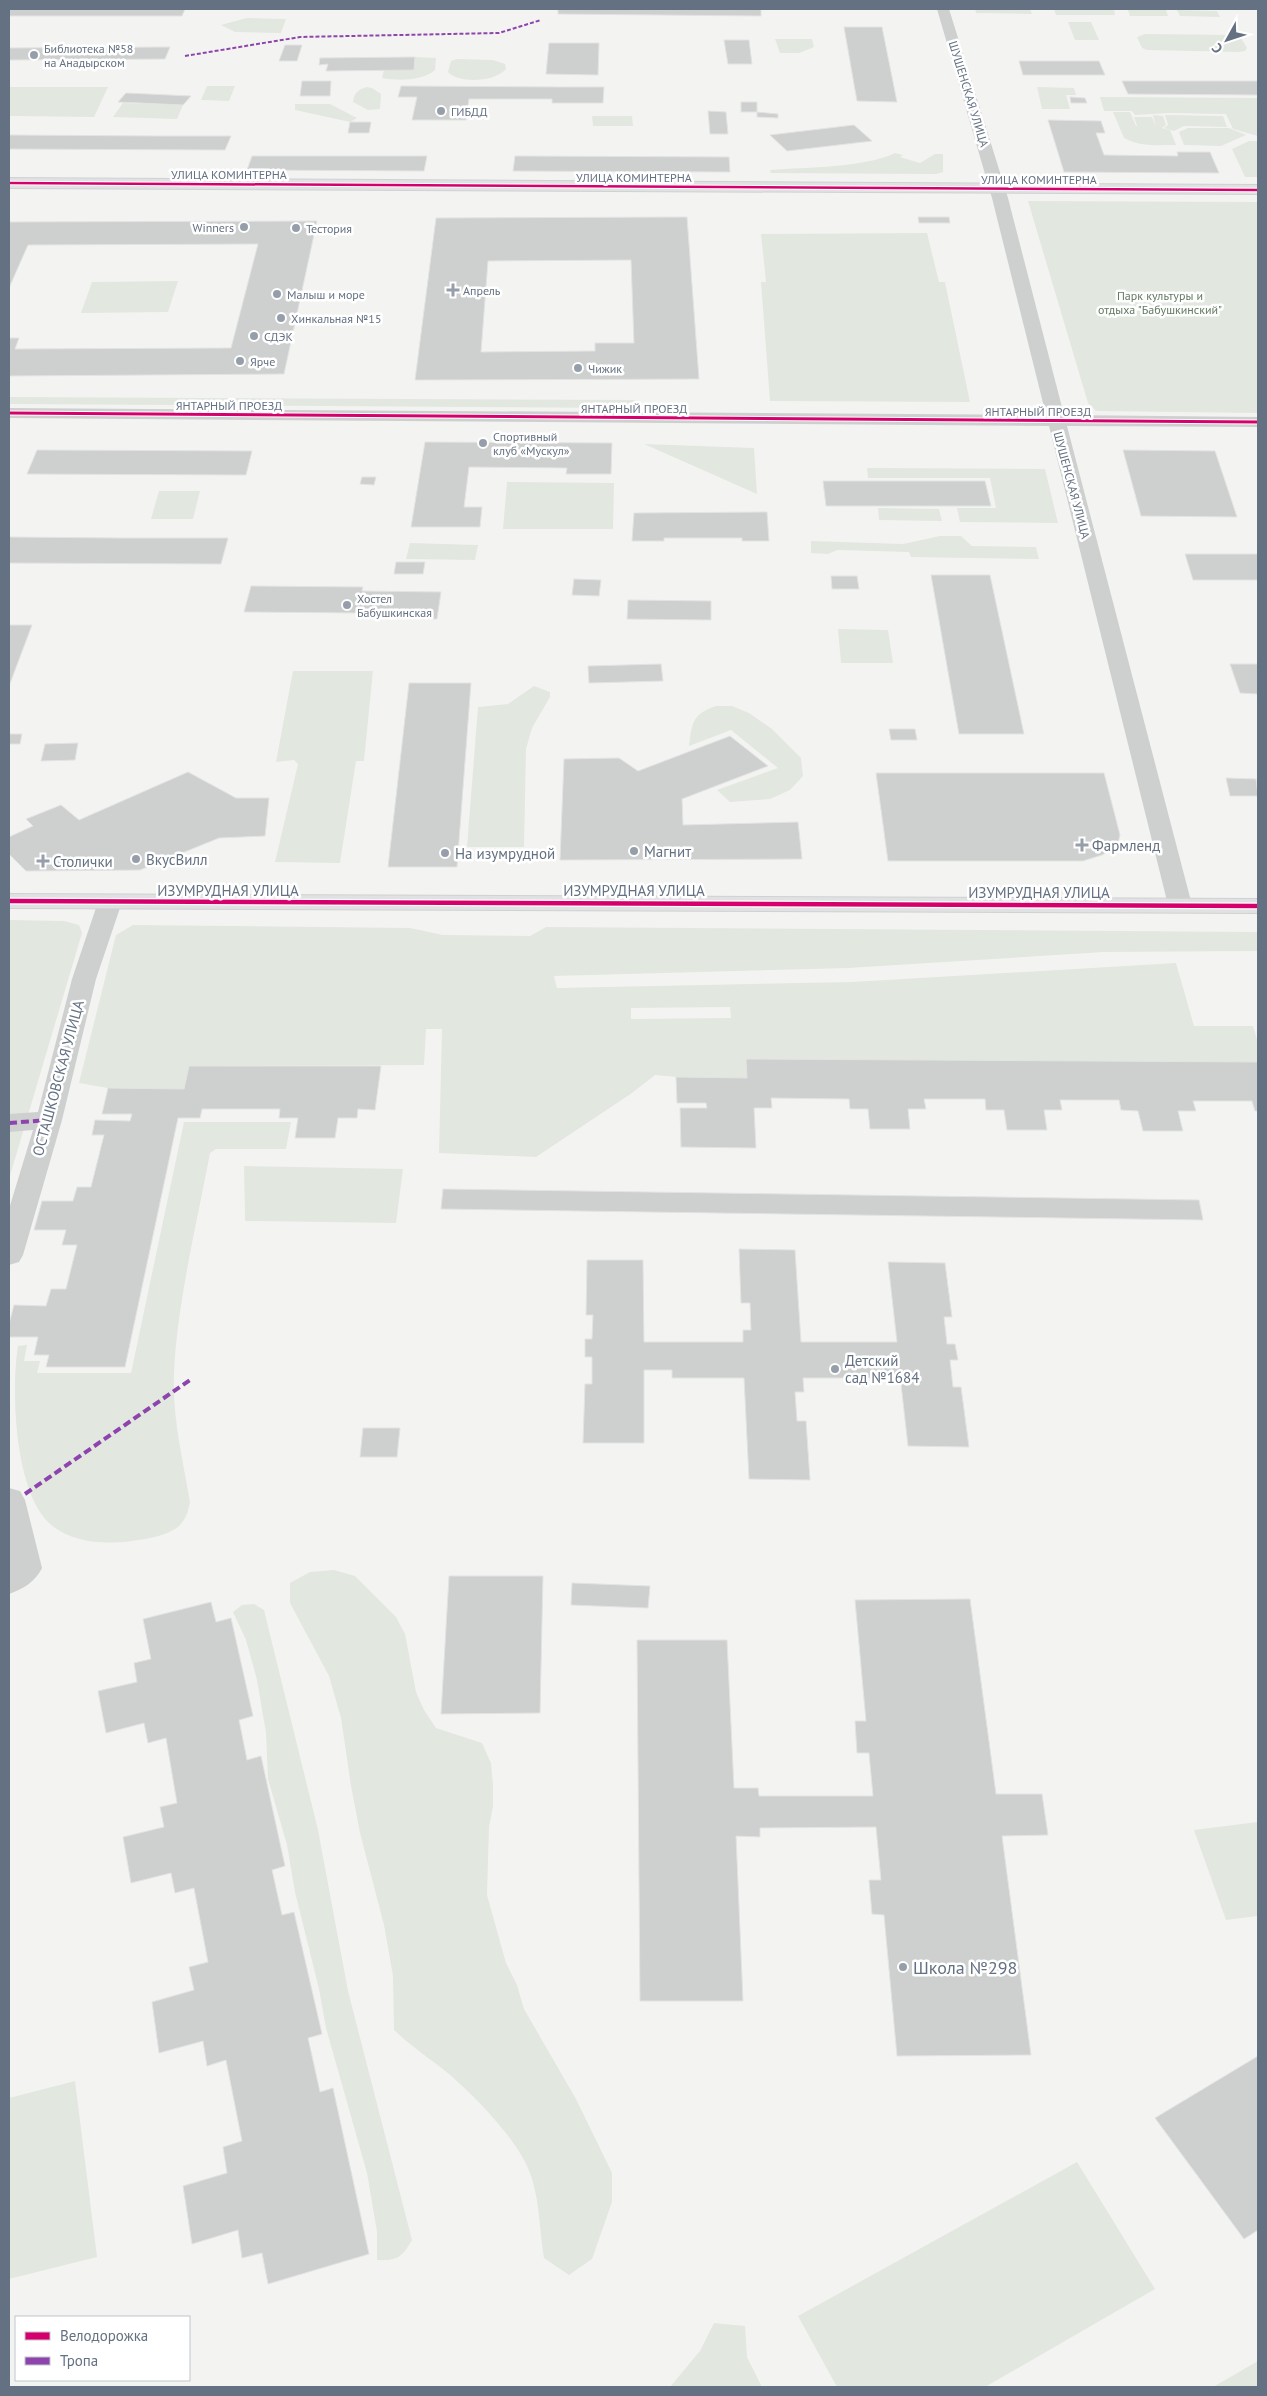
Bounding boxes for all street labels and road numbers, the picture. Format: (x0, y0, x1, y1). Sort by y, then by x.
street label: ШУШЕНСКАЯ УЛИЦА (946, 39, 992, 149)
street label: УЛИЦА КОМИНТЕРНА (171, 167, 287, 182)
street label: УЛИЦА КОМИНТЕРНА (576, 170, 692, 185)
street label: УЛИЦА КОМИНТЕРНА (981, 172, 1097, 187)
street label: ЯНТАРНЫЙ ПРОЕЗД (176, 398, 282, 413)
street label: ЯНТАРНЫЙ ПРОЕЗД (581, 401, 687, 416)
street label: ЯНТАРНЫЙ ПРОЕЗД (985, 404, 1091, 419)
street label: ШУШЕНСКАЯ УЛИЦА (1050, 430, 1094, 540)
street label: ИЗУМРУДНАЯ УЛИЦА (157, 881, 299, 900)
street label: ИЗУМРУДНАЯ УЛИЦА (563, 881, 705, 900)
street label: ИЗУМРУДНАЯ УЛИЦА (968, 883, 1110, 902)
street label: ОСТАШКОВСКАЯ УЛИЦА (28, 998, 88, 1158)

